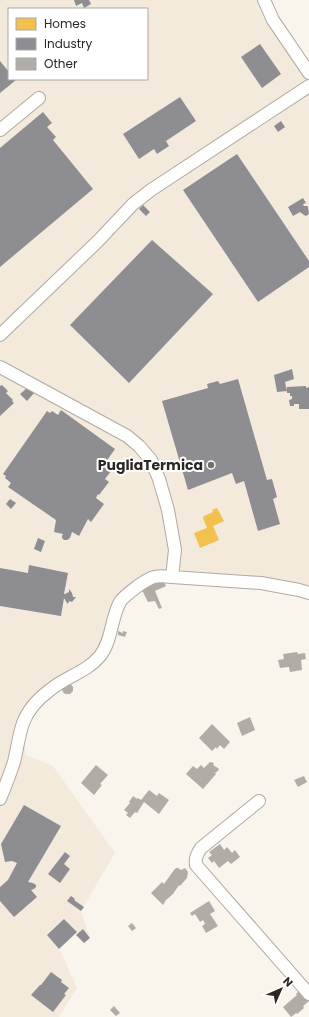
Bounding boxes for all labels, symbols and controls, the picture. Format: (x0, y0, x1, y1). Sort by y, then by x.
legend (8, 8, 148, 80)
text: Homes (44, 15, 86, 32)
text: Industry (44, 35, 93, 52)
text: Other (44, 55, 78, 72)
place label: PugliaTermica (98, 455, 203, 475)
marker: PugliaTermica (206, 460, 216, 470)
north arrow (261, 969, 301, 1009)
text: N (279, 973, 297, 991)

